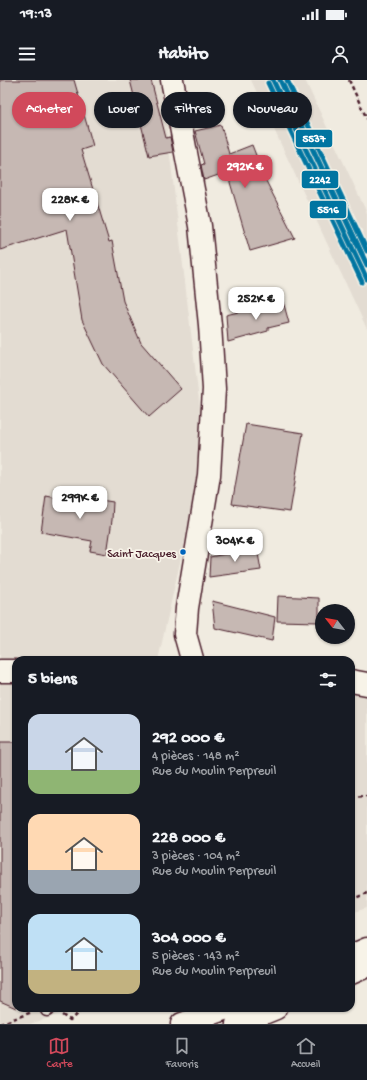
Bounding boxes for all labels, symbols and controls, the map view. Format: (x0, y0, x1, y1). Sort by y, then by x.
text: 19:13 (20, 5, 52, 23)
icon: menu (16, 43, 38, 65)
icon: person (329, 43, 351, 65)
text: Habito (158, 44, 209, 65)
chip: Acheter (12, 92, 86, 128)
chip: Louer (94, 92, 153, 128)
chip: Filtres (161, 92, 225, 128)
chip: Nouveau (233, 92, 312, 128)
line badge: 5537 (295, 129, 333, 148)
text: 5537 (303, 134, 327, 146)
pin: 292K € (212, 155, 278, 189)
text: 292K € (226, 160, 264, 175)
line badge: 2242 (301, 170, 339, 189)
text: 2242 (309, 175, 331, 187)
pin: 228K € (37, 188, 103, 222)
text: 228K € (51, 193, 89, 208)
line badge: 5516 (309, 200, 347, 219)
text: 5516 (317, 205, 339, 217)
pin: 252K € (223, 287, 289, 321)
text: 252K € (237, 292, 275, 307)
pin: 299K € (47, 486, 113, 520)
text: 299K € (61, 491, 99, 506)
pin: 304K € (202, 529, 268, 563)
text: 304K € (216, 534, 254, 549)
marker: Saint Jacques (178, 547, 188, 557)
place label: Saint Jacques (107, 548, 177, 562)
north arrow (315, 604, 355, 644)
map controls (315, 604, 355, 644)
icon: filters (317, 669, 339, 691)
text: 5 biens (28, 670, 77, 690)
text: 292 000 € (152, 729, 224, 749)
icon: home (60, 730, 108, 778)
text: 4 pièces · 148 m² (152, 749, 239, 764)
text: Rue du Moulin Perpreuil (152, 764, 276, 779)
text: 228 000 € (152, 829, 225, 849)
icon: home (60, 830, 108, 878)
text: 3 pièces · 104 m² (152, 849, 240, 864)
text: Rue du Moulin Perpreuil (152, 864, 276, 879)
text: 304 000 € (152, 929, 226, 949)
icon: home (60, 930, 108, 978)
text: 5 pièces · 143 m² (152, 949, 240, 964)
text: Rue du Moulin Perpreuil (152, 964, 276, 979)
tab: Carte (46, 1035, 73, 1071)
tab: Favoris (165, 1035, 198, 1071)
tab: Accueil (291, 1035, 321, 1071)

